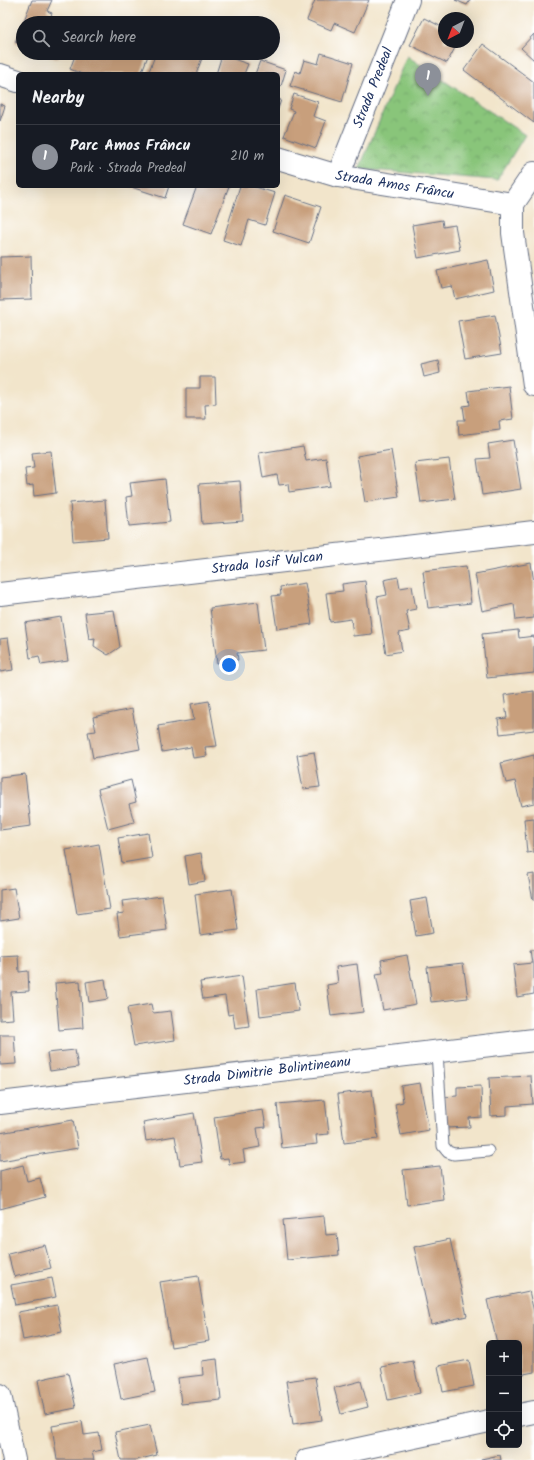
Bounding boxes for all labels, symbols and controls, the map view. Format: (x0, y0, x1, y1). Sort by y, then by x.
north arrow (438, 12, 474, 48)
search box (16, 16, 280, 60)
text: Search here (62, 26, 136, 50)
icon: search (30, 27, 52, 49)
street label: Strada Predeal (347, 44, 399, 131)
pin: 1 (415, 63, 441, 96)
text: Nearby (32, 85, 84, 112)
text: Parc Amos Frâncu (70, 134, 190, 158)
text: 1 (43, 146, 47, 167)
text: 210 m (230, 146, 264, 167)
text: Park · Strada Predeal (70, 158, 186, 179)
street label: Strada Amos Frâncu (334, 165, 456, 205)
street label: Strada Iosif Vulcan (210, 546, 324, 580)
your location (219, 655, 239, 675)
street label: Strada Dimitrie Bolintineanu (182, 1051, 352, 1092)
map controls (486, 1340, 522, 1448)
button: + (486, 1340, 522, 1376)
button: − (486, 1376, 522, 1412)
button: locate (486, 1412, 522, 1448)

